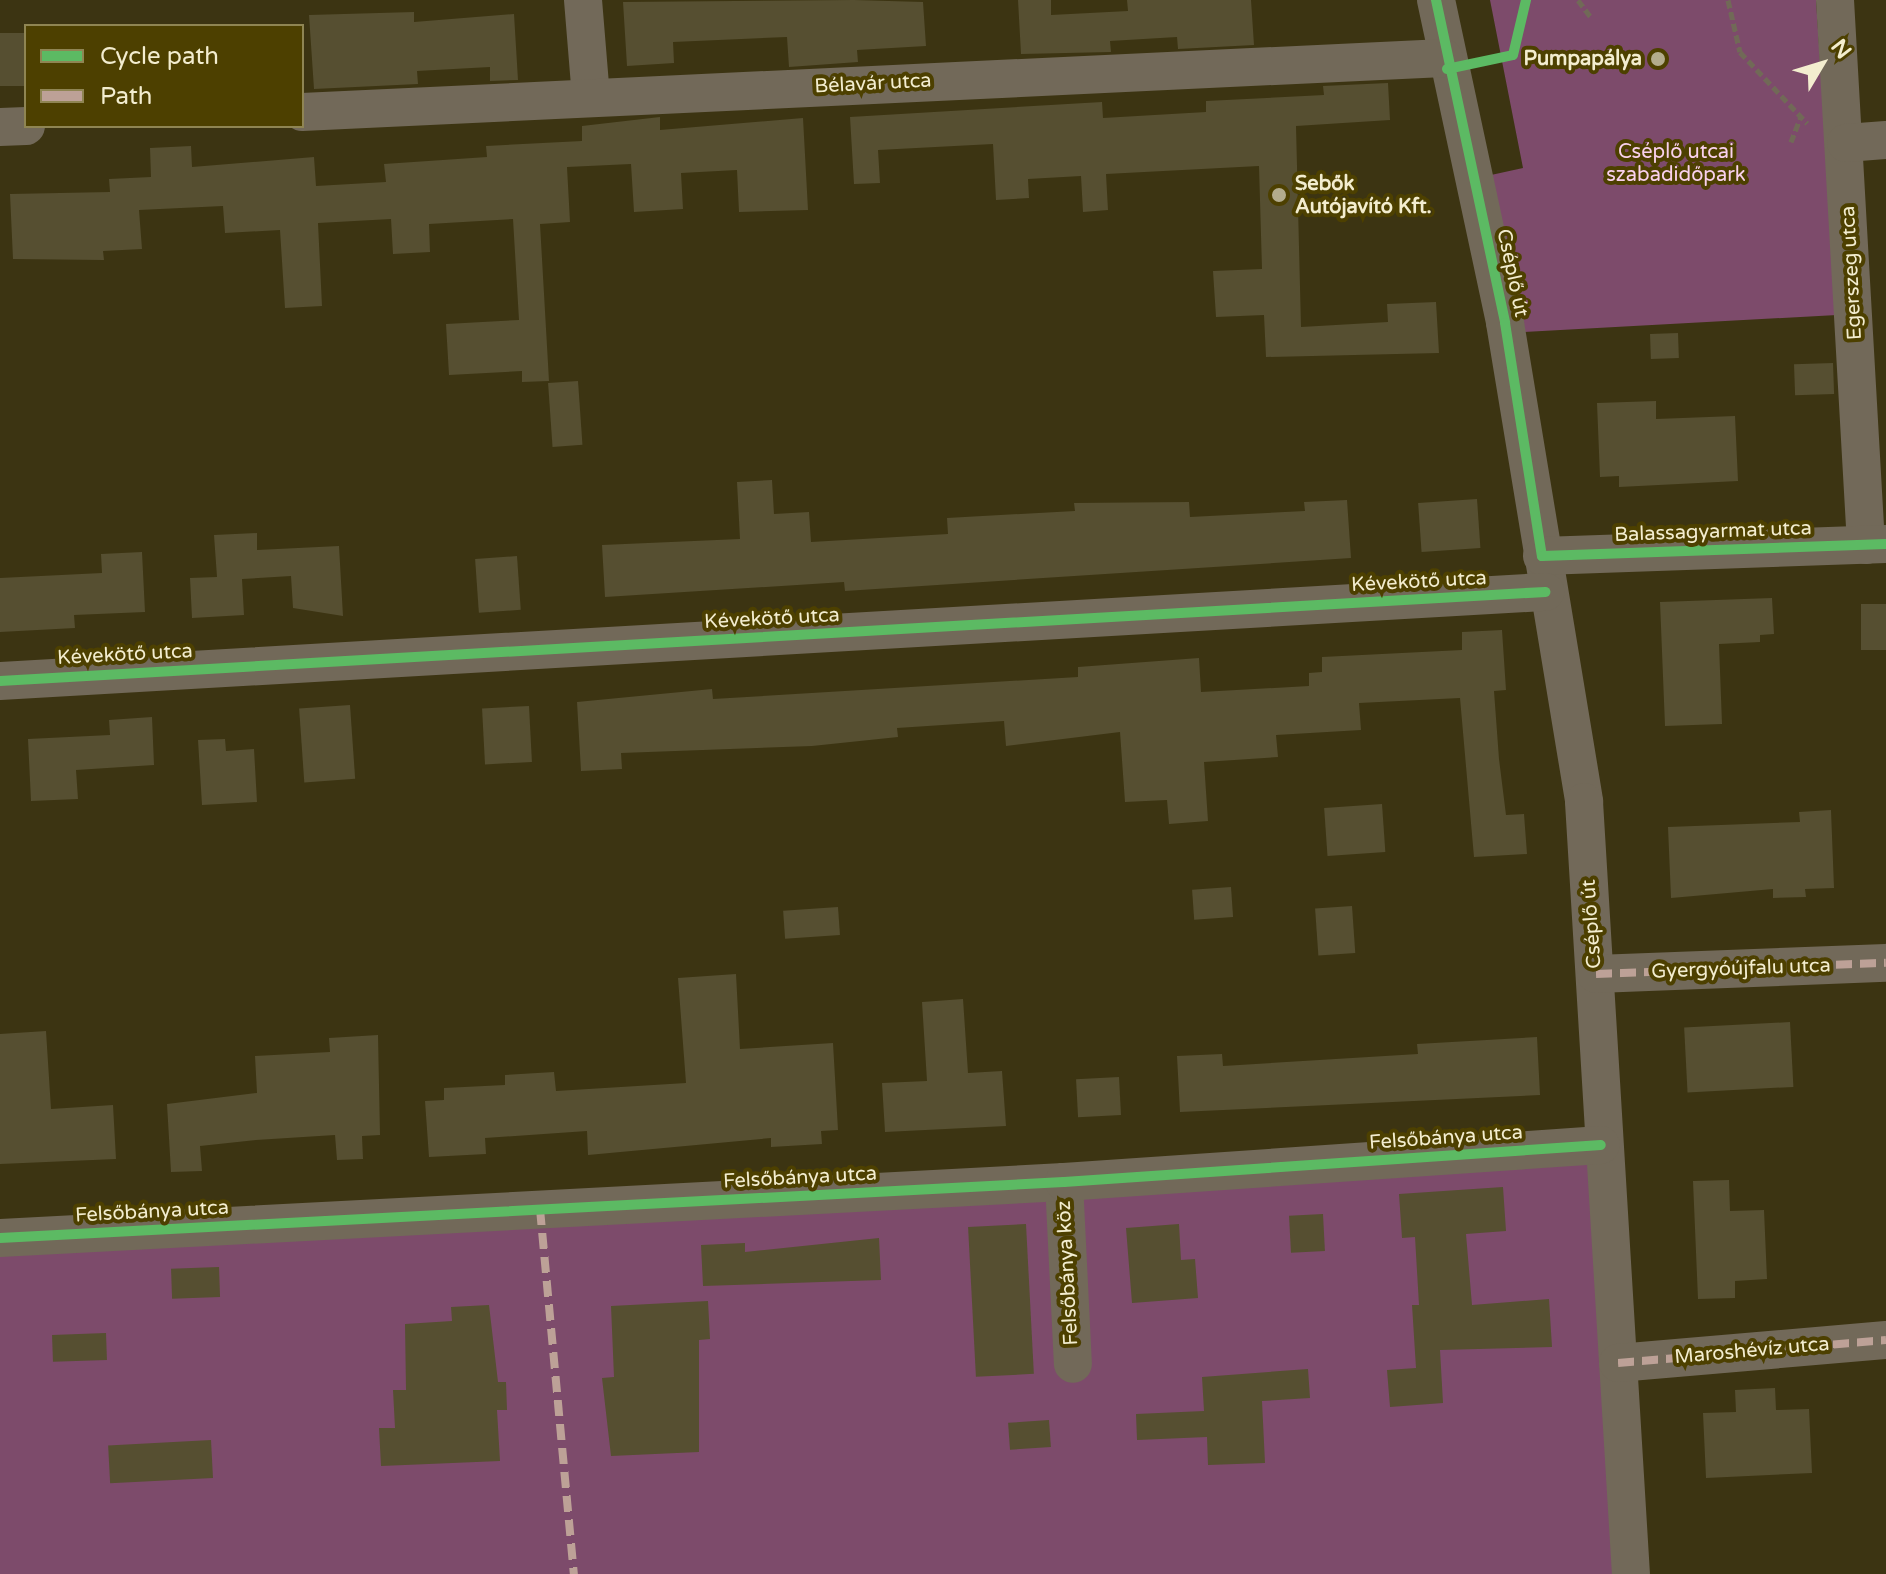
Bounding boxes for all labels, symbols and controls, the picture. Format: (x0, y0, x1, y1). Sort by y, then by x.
legend (24, 24, 304, 128)
north arrow (1782, 24, 1862, 104)
text: N (1825, 34, 1857, 64)
text: Cycle path (100, 42, 219, 71)
place label: Pumpapálya (1524, 47, 1642, 71)
marker: Pumpapálya (1649, 50, 1667, 68)
street label: Bélavár utca (814, 69, 932, 99)
text: Path (100, 82, 153, 111)
park label: Cséplő utcai szabadidőpark (1606, 141, 1746, 188)
place label: Sebők Autójavító Kft. (1295, 172, 1432, 219)
marker: Sebők Autójavító Kft. (1270, 186, 1288, 204)
street label: Egerszeg utca (1837, 205, 1867, 341)
street label: Cséplő út (1491, 227, 1533, 319)
street label: Balassagyarmat utca (1614, 517, 1812, 547)
street label: Kévekötő utca (1351, 566, 1487, 598)
street label: Kévekötő utca (704, 603, 840, 635)
street label: Kévekötő utca (57, 639, 193, 671)
street label: Cséplő út (1577, 879, 1607, 969)
street label: Gyergyóújfalu utca (1651, 954, 1831, 984)
street label: Felsőbánya utca (1368, 1121, 1524, 1155)
street label: Felsőbánya utca (723, 1162, 877, 1194)
street label: Felsőbánya utca (75, 1196, 229, 1228)
street label: Felsőbánya köz (1052, 1200, 1084, 1346)
street label: Maroshévíz utca (1674, 1332, 1830, 1370)

